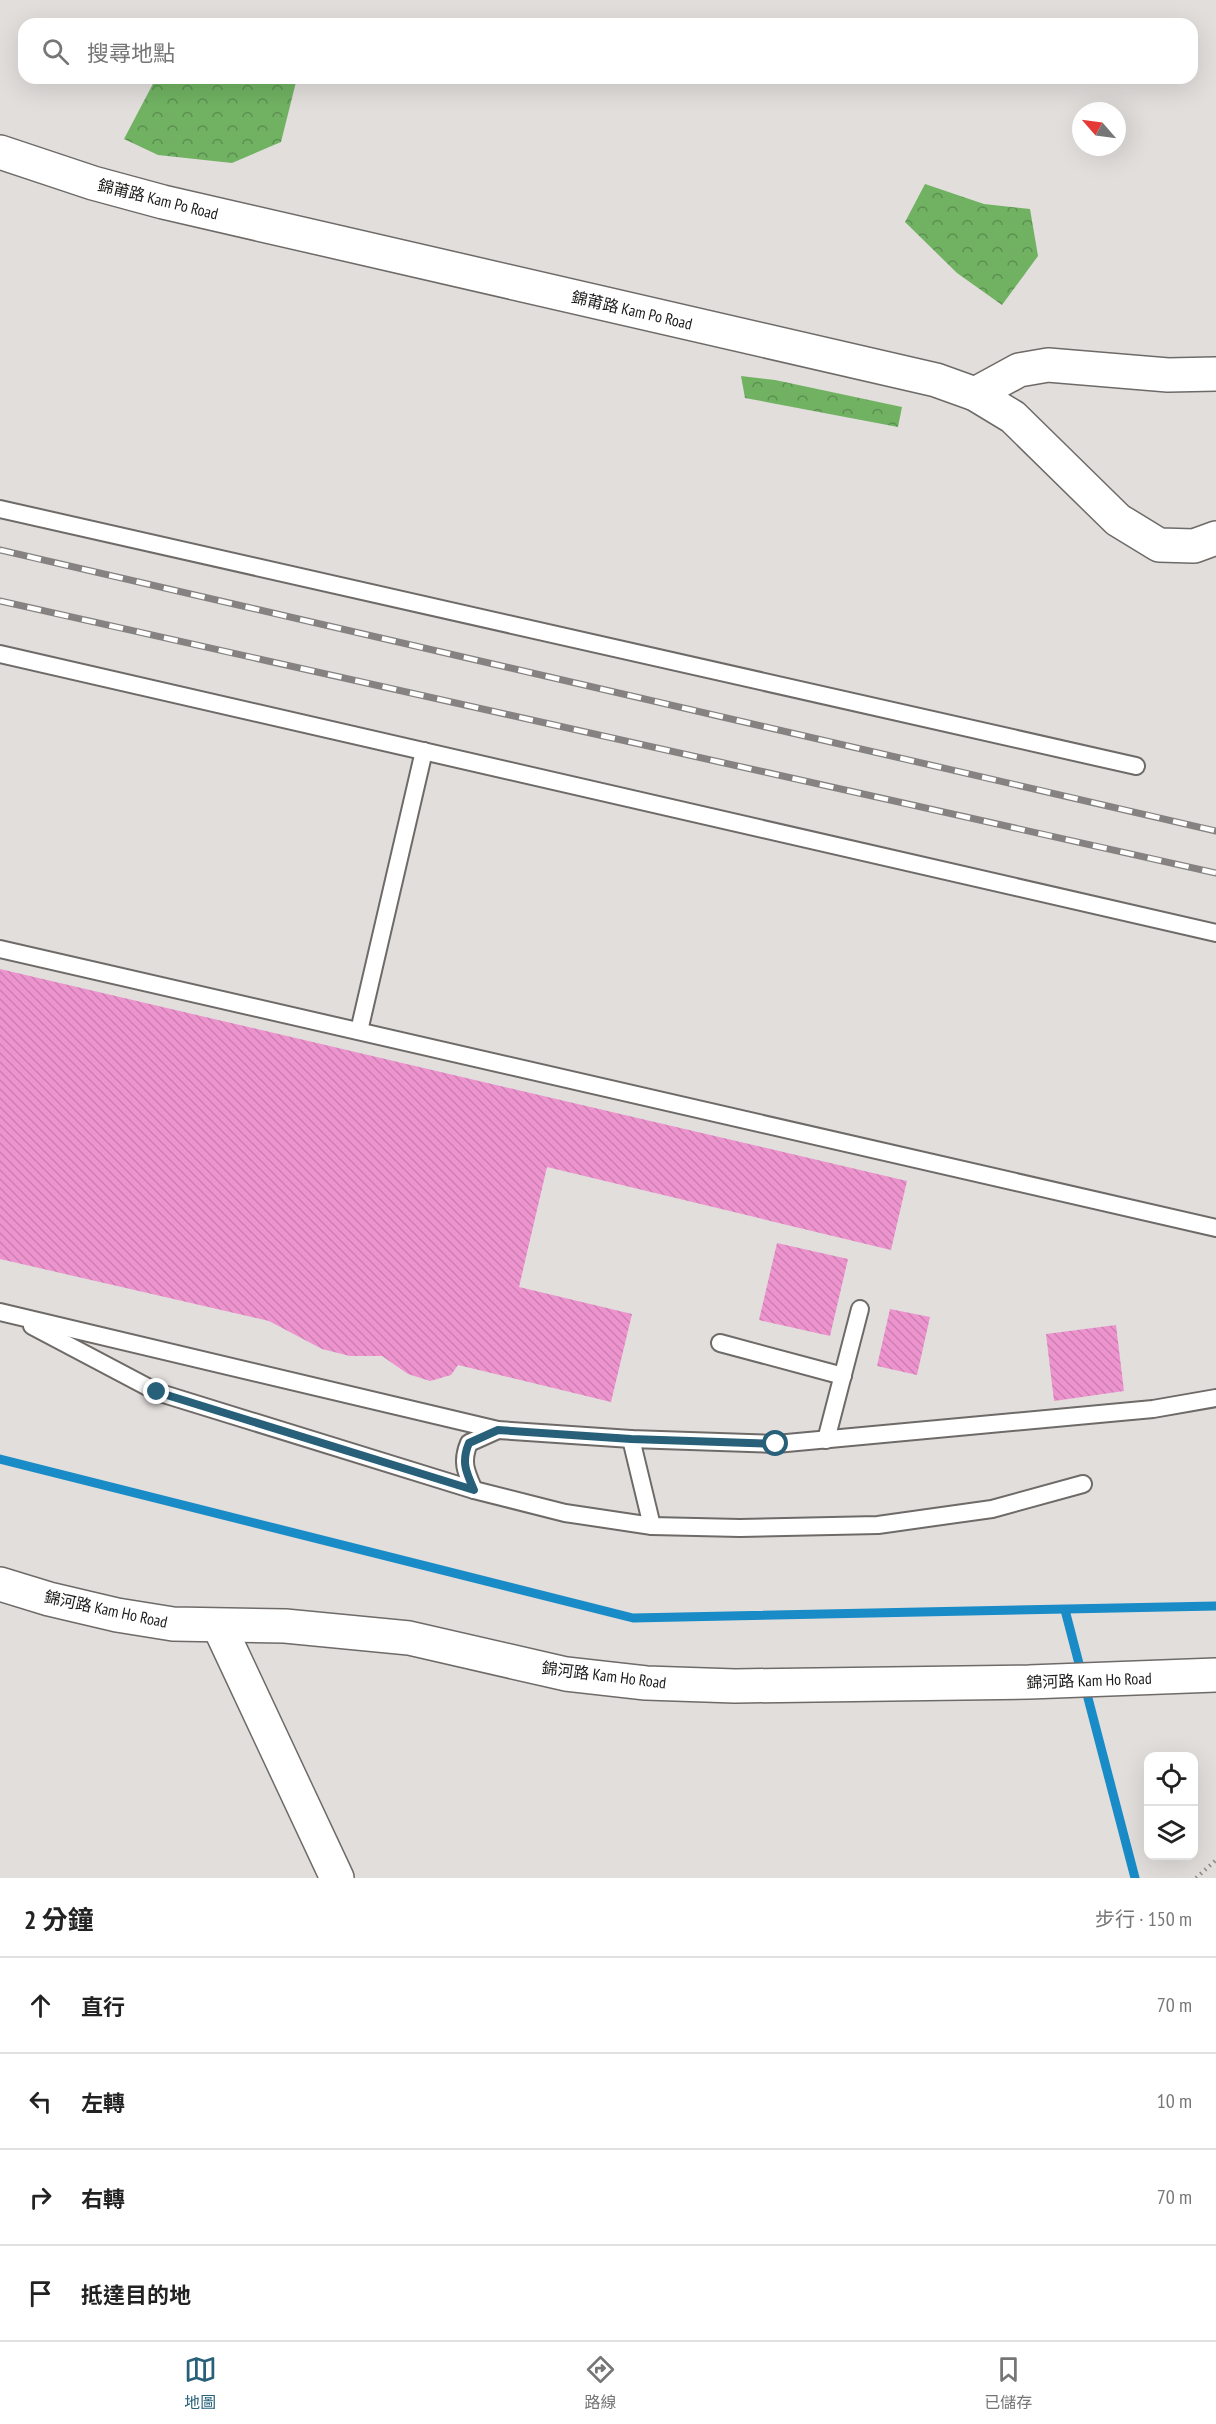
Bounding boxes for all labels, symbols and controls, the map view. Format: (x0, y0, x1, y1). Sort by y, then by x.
search box (18, 18, 1198, 84)
icon: search (39, 35, 72, 68)
text: 搜尋地點 (87, 39, 175, 67)
north arrow (1072, 102, 1126, 156)
street label: 錦莆路 Kam Po Road (96, 174, 220, 224)
street label: 錦莆路 Kam Po Road (570, 286, 694, 334)
route end (143, 1378, 169, 1404)
route start (762, 1430, 788, 1456)
street label: 錦河路 Kam Ho Road (43, 1586, 169, 1632)
street label: 錦河路 Kam Ho Road (541, 1657, 667, 1693)
street label: 錦河路 Kam Ho Road (1026, 1668, 1152, 1692)
map controls (1144, 1752, 1198, 1860)
button: locate (1144, 1752, 1198, 1806)
button: layers (1144, 1806, 1198, 1860)
text: 2 分鐘 (24, 1903, 94, 1936)
text: 步行 · 150 m (1095, 1906, 1192, 1932)
icon: ahead (24, 1989, 57, 2022)
text: 70 m (1157, 1992, 1192, 2018)
text: 直行 (81, 1993, 125, 2021)
icon: left (24, 2085, 57, 2118)
text: 10 m (1157, 2088, 1192, 2114)
text: 左轉 (81, 2089, 125, 2117)
icon: right (24, 2181, 57, 2214)
text: 70 m (1157, 2184, 1192, 2210)
text: 右轉 (81, 2185, 125, 2213)
icon: arrive (24, 2277, 57, 2310)
text: 抵達目的地 (81, 2281, 191, 2309)
tab: 地圖 (184, 2353, 217, 2413)
tab: 路線 (584, 2353, 617, 2413)
tab: 已儲存 (984, 2353, 1032, 2413)

